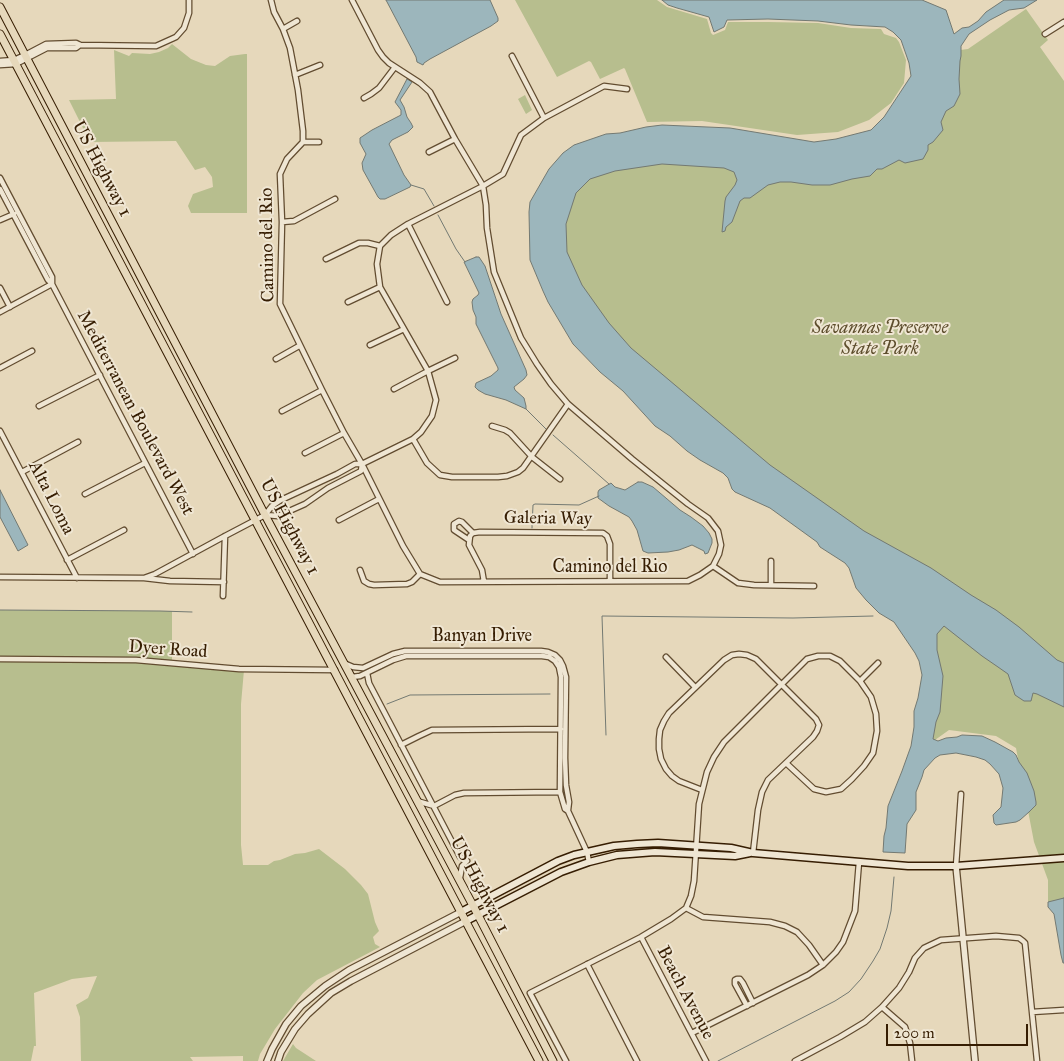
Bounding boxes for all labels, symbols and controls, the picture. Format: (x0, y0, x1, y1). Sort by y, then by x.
street label: US Highway 1 (67, 117, 135, 221)
street label: Camino del Rio (256, 187, 280, 303)
street label: Mediterranean Boulevard West (72, 307, 198, 519)
park label: Savannas Preserve State Park (812, 318, 948, 360)
street label: Alta Loma (23, 457, 79, 539)
street label: US Highway 1 (255, 475, 323, 579)
street label: Galeria Way (504, 507, 592, 531)
street label: Camino del Rio (553, 557, 667, 579)
street label: Banyan Drive (432, 626, 532, 648)
street label: Dyer Road (128, 636, 208, 664)
street label: US Highway 1 (445, 833, 513, 937)
street label: Beach Avenue (651, 943, 719, 1043)
scale bar (889, 1014, 1032, 1046)
text: 200 m (894, 1024, 935, 1042)

